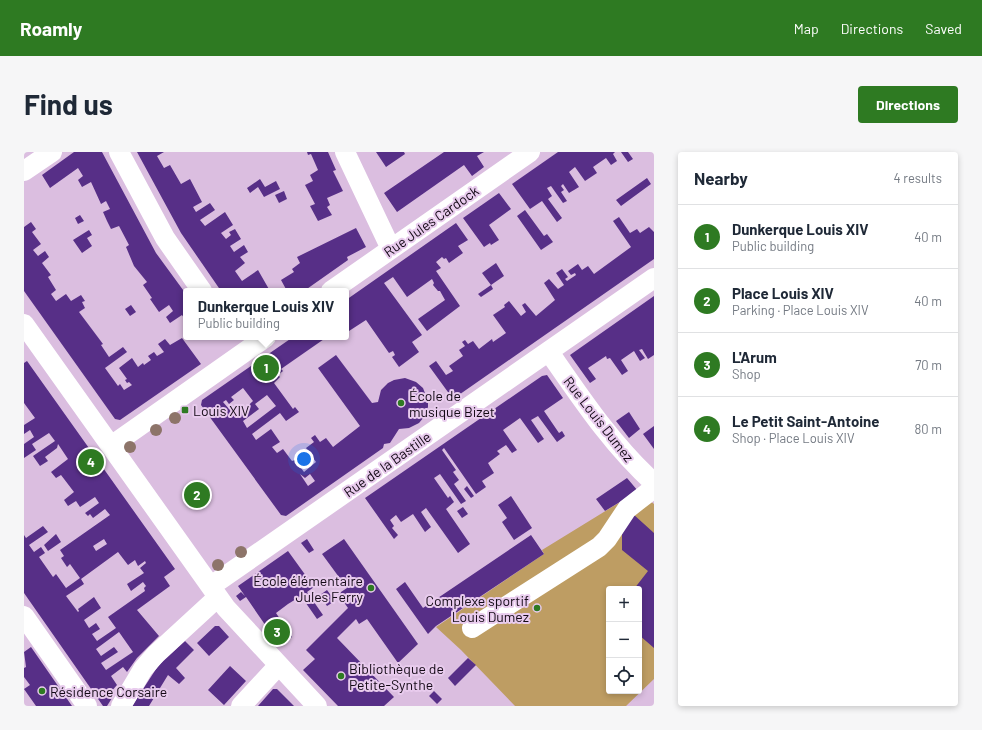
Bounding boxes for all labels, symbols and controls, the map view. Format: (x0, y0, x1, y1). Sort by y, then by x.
text: Roamly (20, 17, 82, 40)
text: Map (794, 20, 819, 37)
text: Directions (841, 20, 903, 37)
text: Saved (925, 20, 962, 37)
button: Directions (858, 86, 958, 123)
text: Find us (24, 87, 113, 121)
text: Nearby (694, 168, 748, 188)
text: 4 results (894, 170, 942, 186)
street label: Rue Jules Cardock (380, 182, 482, 260)
text: Dunkerque Louis XIV (732, 220, 869, 238)
text: 1 (705, 229, 709, 245)
text: 40 m (914, 229, 942, 245)
text: Public building (732, 238, 814, 254)
text: Place Louis XIV (732, 284, 834, 302)
popup (183, 288, 349, 340)
text: 2 (703, 293, 711, 309)
text: 40 m (914, 293, 942, 309)
text: Dunkerque Louis XIV (198, 297, 334, 315)
text: Parking · Place Louis XIV (732, 302, 869, 318)
text: Public building (198, 315, 280, 331)
text: L'Arum (732, 348, 777, 366)
pin: 1 (253, 353, 279, 383)
text: 3 (703, 357, 711, 373)
text: 70 m (915, 357, 942, 373)
text: Shop (732, 366, 761, 382)
street label: Rue Louis Dumez (560, 373, 638, 465)
place label: École de musique Bizet (409, 387, 495, 420)
marker: École de musique Bizet (396, 398, 406, 408)
place label: Louis XIV (193, 402, 249, 419)
marker: Louis XIV (180, 405, 190, 415)
text: Le Petit Saint-Antoine (732, 412, 879, 430)
text: 4 (703, 421, 711, 437)
text: 80 m (915, 421, 942, 437)
street label: Rue de la Bastille (340, 428, 434, 500)
text: Shop · Place Louis XIV (732, 430, 855, 446)
pin: 4 (78, 447, 104, 477)
your location (294, 449, 314, 469)
pin: 2 (184, 480, 210, 510)
place label: École élémentaire Jules Ferry (253, 572, 364, 605)
marker: École élémentaire Jules Ferry (366, 583, 376, 593)
map controls (606, 586, 642, 694)
button: + (606, 586, 642, 622)
place label: Complexe sportif Louis Dumez (426, 592, 529, 625)
marker: Complexe sportif Louis Dumez (532, 603, 542, 613)
pin: 3 (264, 617, 290, 647)
button: − (606, 622, 642, 658)
button: locate (606, 658, 642, 694)
place label: Bibliothèque de Petite-Synthe (349, 660, 444, 693)
marker: Bibliothèque de Petite-Synthe (336, 671, 346, 681)
place label: Résidence Corsaire (50, 683, 167, 700)
marker: Résidence Corsaire (37, 686, 47, 696)

